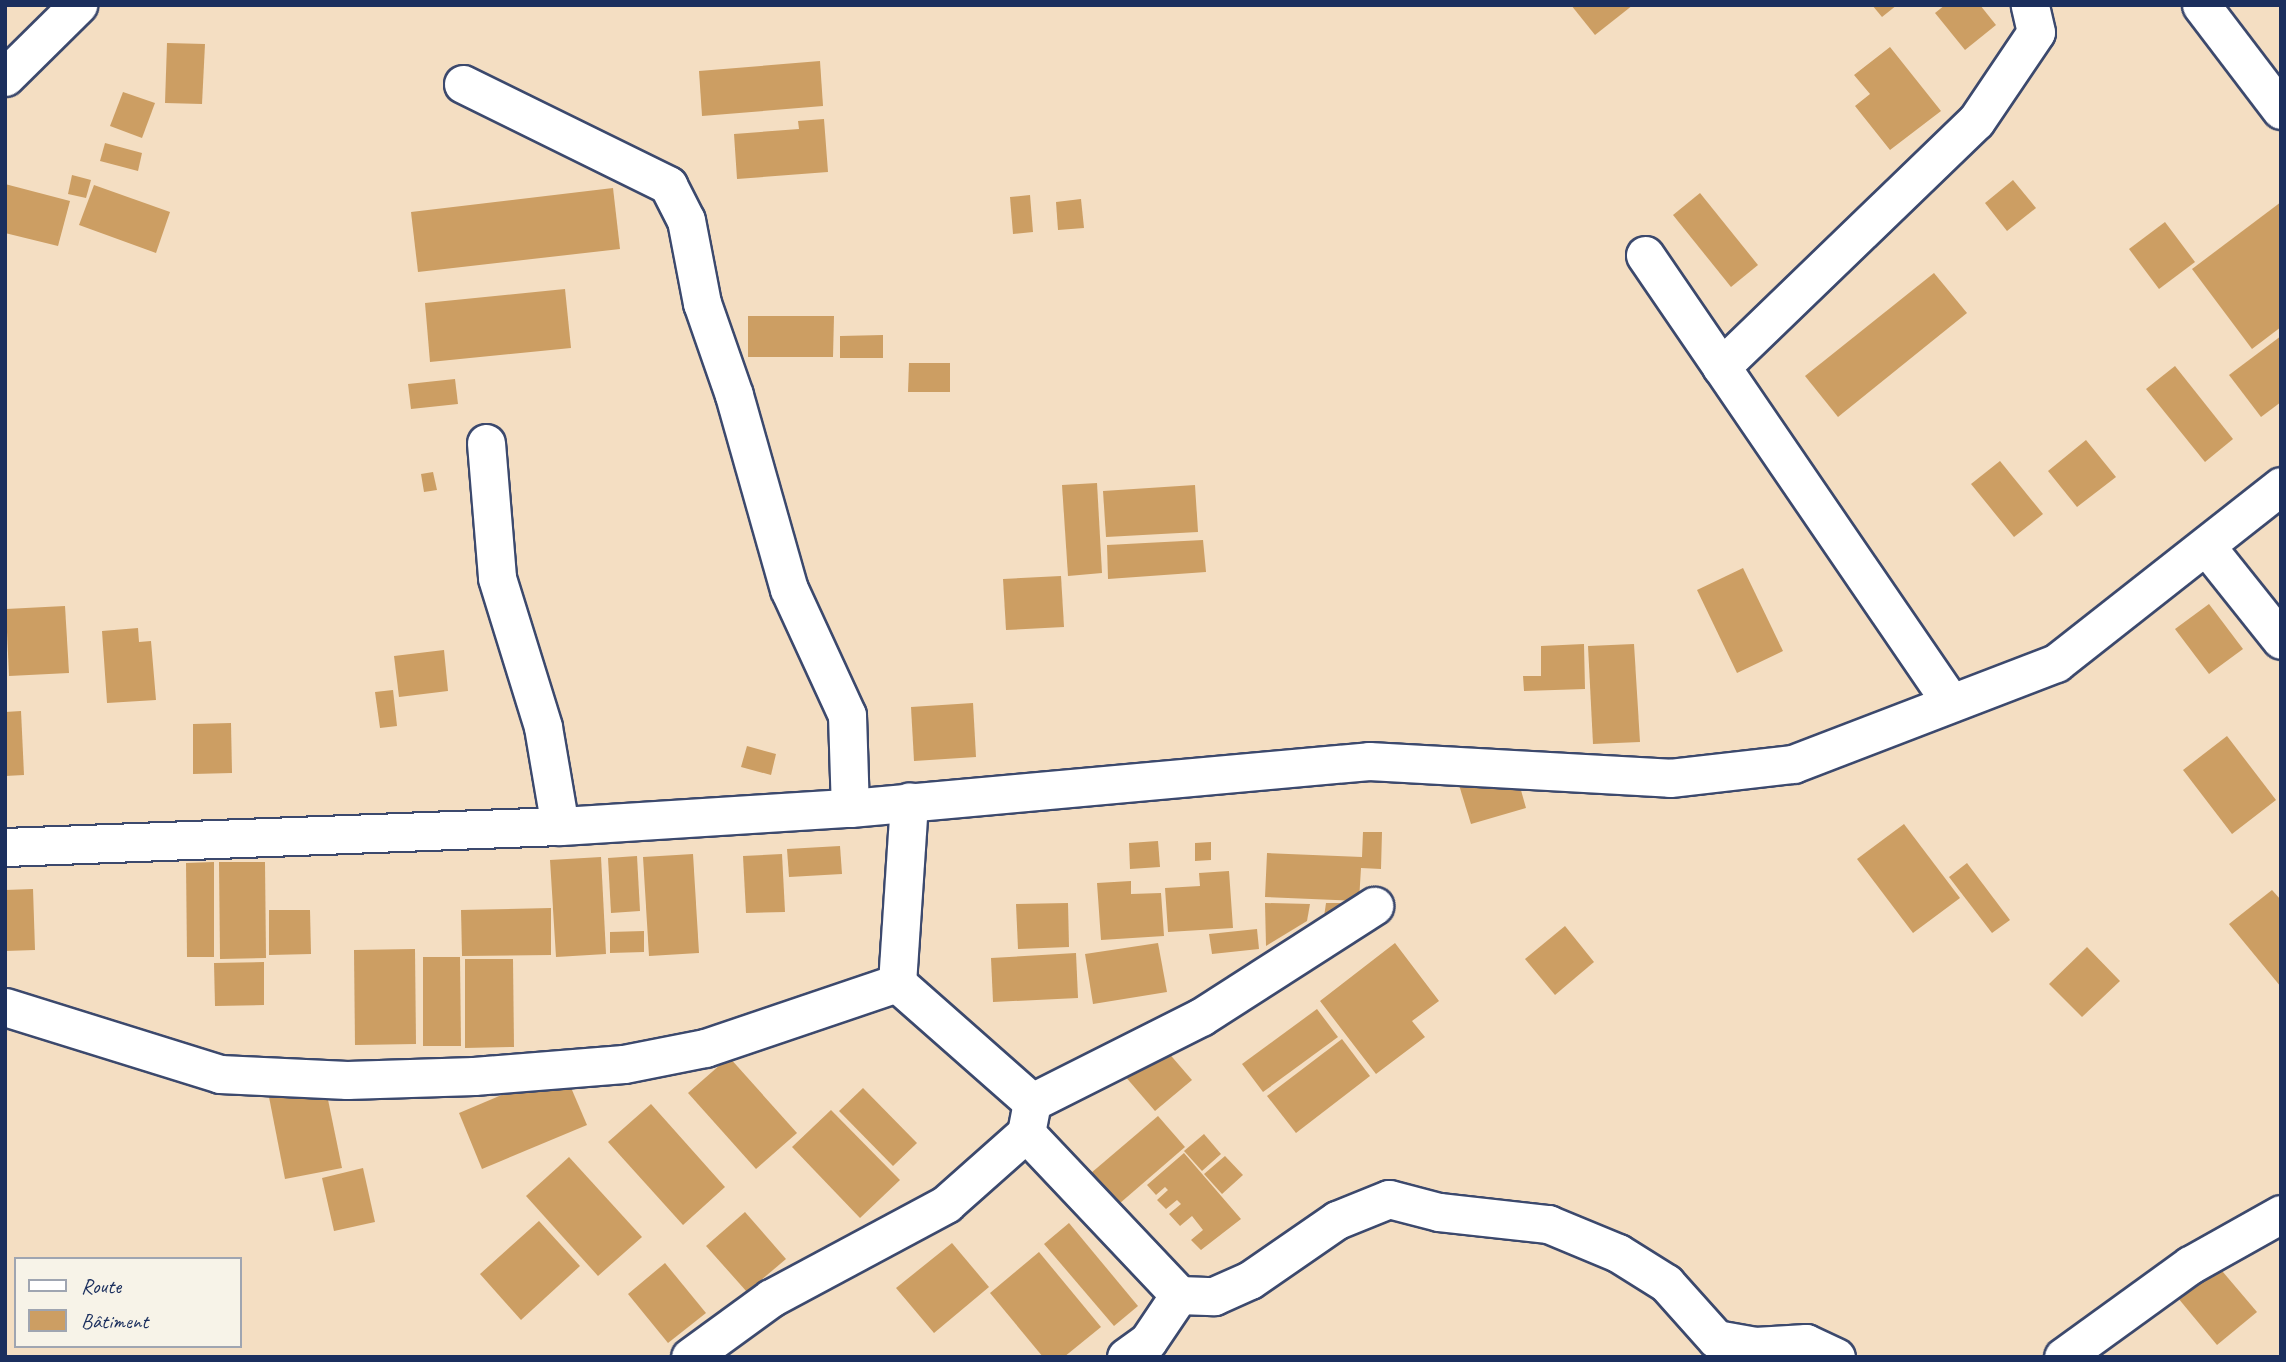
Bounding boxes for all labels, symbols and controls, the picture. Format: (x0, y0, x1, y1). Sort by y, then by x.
legend (14, 1257, 242, 1348)
text: Route (81, 1273, 121, 1299)
text: Bâtiment (81, 1308, 148, 1334)

